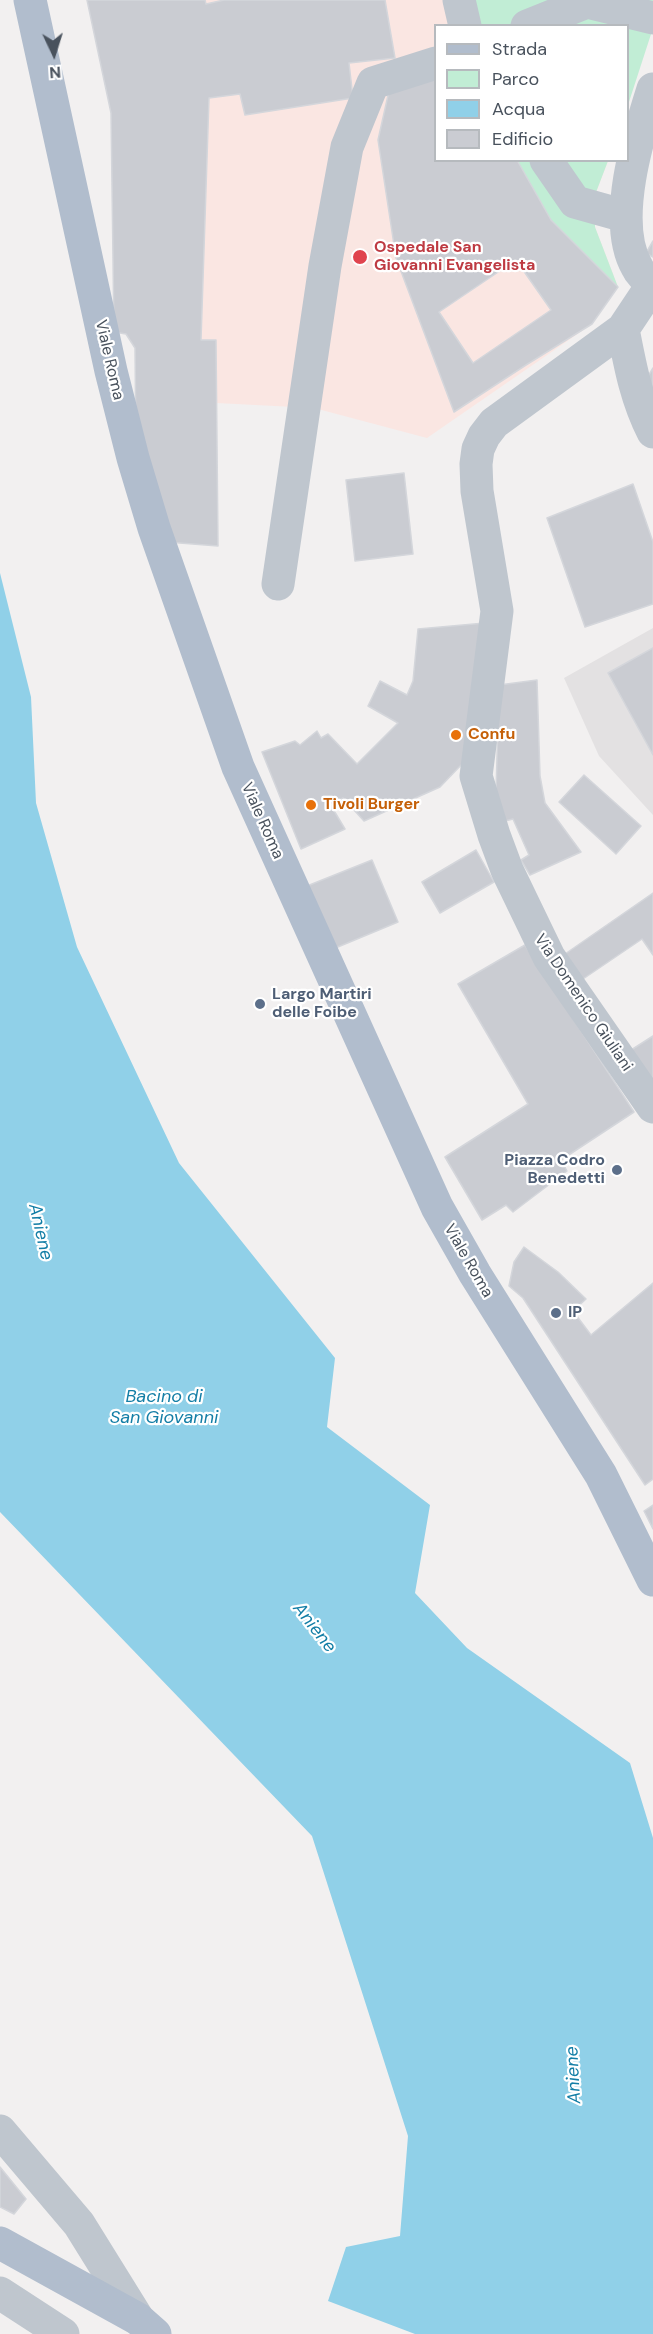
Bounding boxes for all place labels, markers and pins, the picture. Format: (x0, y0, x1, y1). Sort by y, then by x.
place label: Ospedale San Giovanni Evangelista (374, 238, 535, 276)
marker: Ospedale San Giovanni Evangelista (351, 248, 369, 266)
place label: Confu (468, 725, 515, 745)
marker: Confu (449, 728, 463, 742)
place label: Tivoli Burger (323, 795, 420, 815)
marker: Tivoli Burger (304, 798, 318, 812)
place label: Largo Martiri delle Foibe (272, 985, 372, 1023)
marker: Largo Martiri delle Foibe (253, 997, 267, 1011)
place label: Piazza Codro Benedetti (504, 1151, 605, 1189)
marker: Piazza Codro Benedetti (610, 1163, 624, 1177)
place label: IP (568, 1303, 582, 1323)
marker: IP (549, 1306, 563, 1320)

